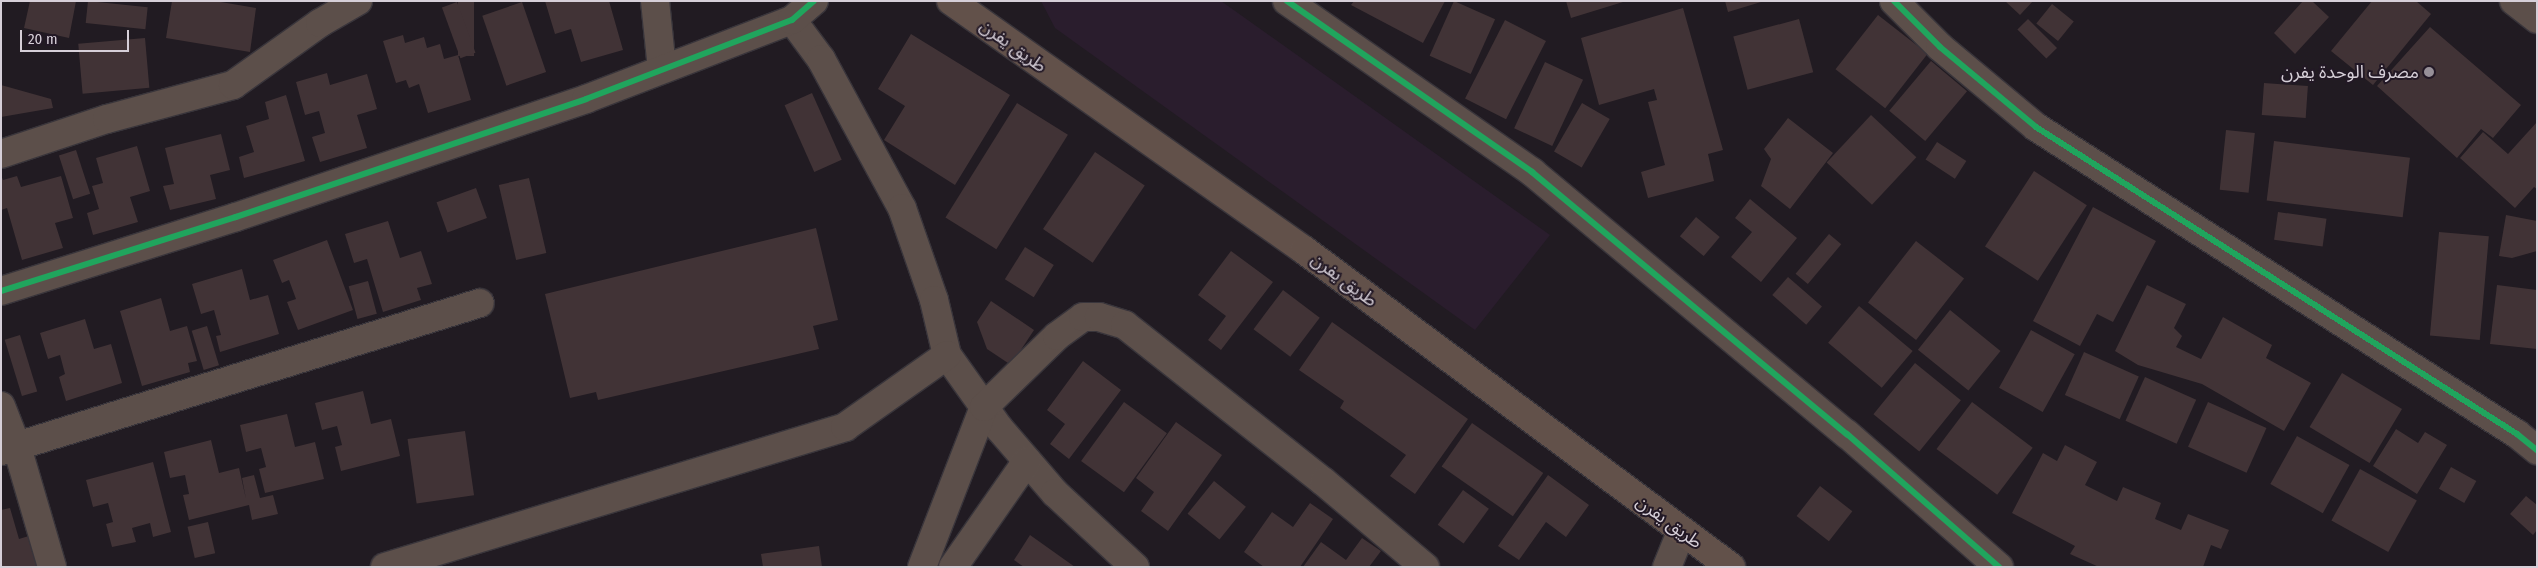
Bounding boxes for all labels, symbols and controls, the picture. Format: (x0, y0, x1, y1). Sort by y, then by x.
street label: طريق يفرن (976, 15, 1050, 77)
scale bar (22, 20, 131, 52)
text: 20 m (28, 30, 58, 48)
place label: مصرف الوحدة يفرن (2281, 61, 2419, 83)
marker: مصرف الوحدة يفرن (2423, 66, 2435, 78)
street label: طريق يفرن (1307, 248, 1381, 312)
street label: طريق يفرن (1632, 491, 1706, 553)

